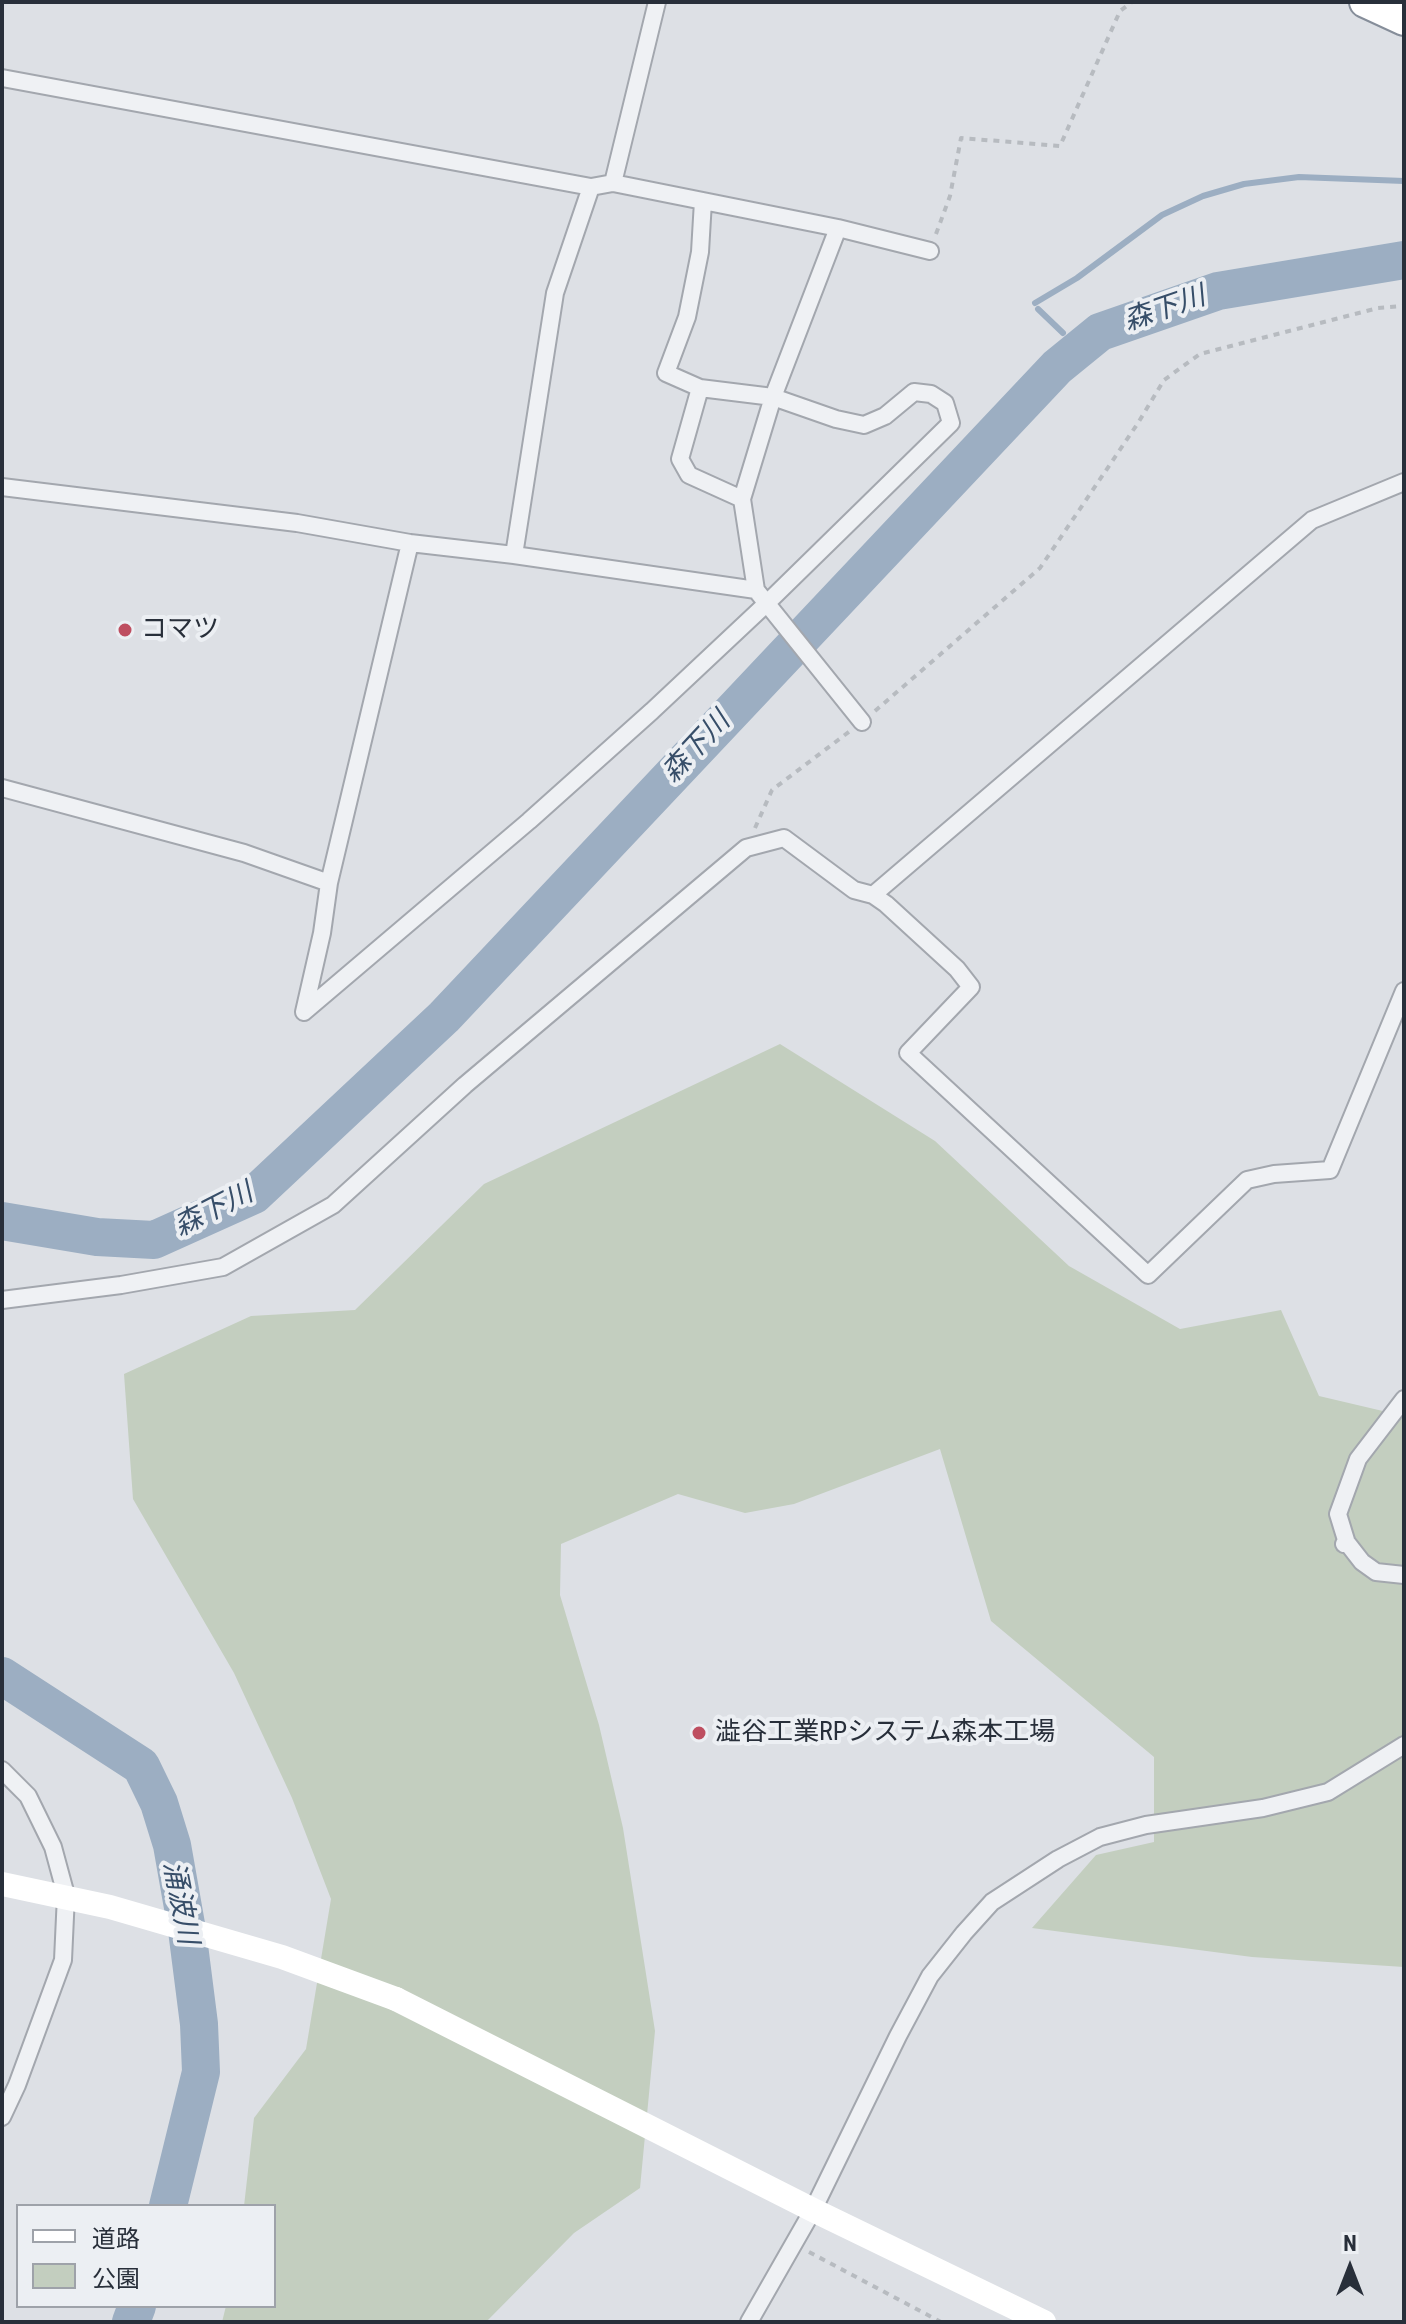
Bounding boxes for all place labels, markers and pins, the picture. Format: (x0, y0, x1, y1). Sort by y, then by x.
place label: コマツ (141, 614, 219, 646)
marker: コマツ (116, 621, 134, 639)
place label: 澁谷工業RPシステム森本工場 (715, 1717, 1055, 1749)
marker: 澁谷工業RPシステム森本工場 (690, 1724, 708, 1742)

